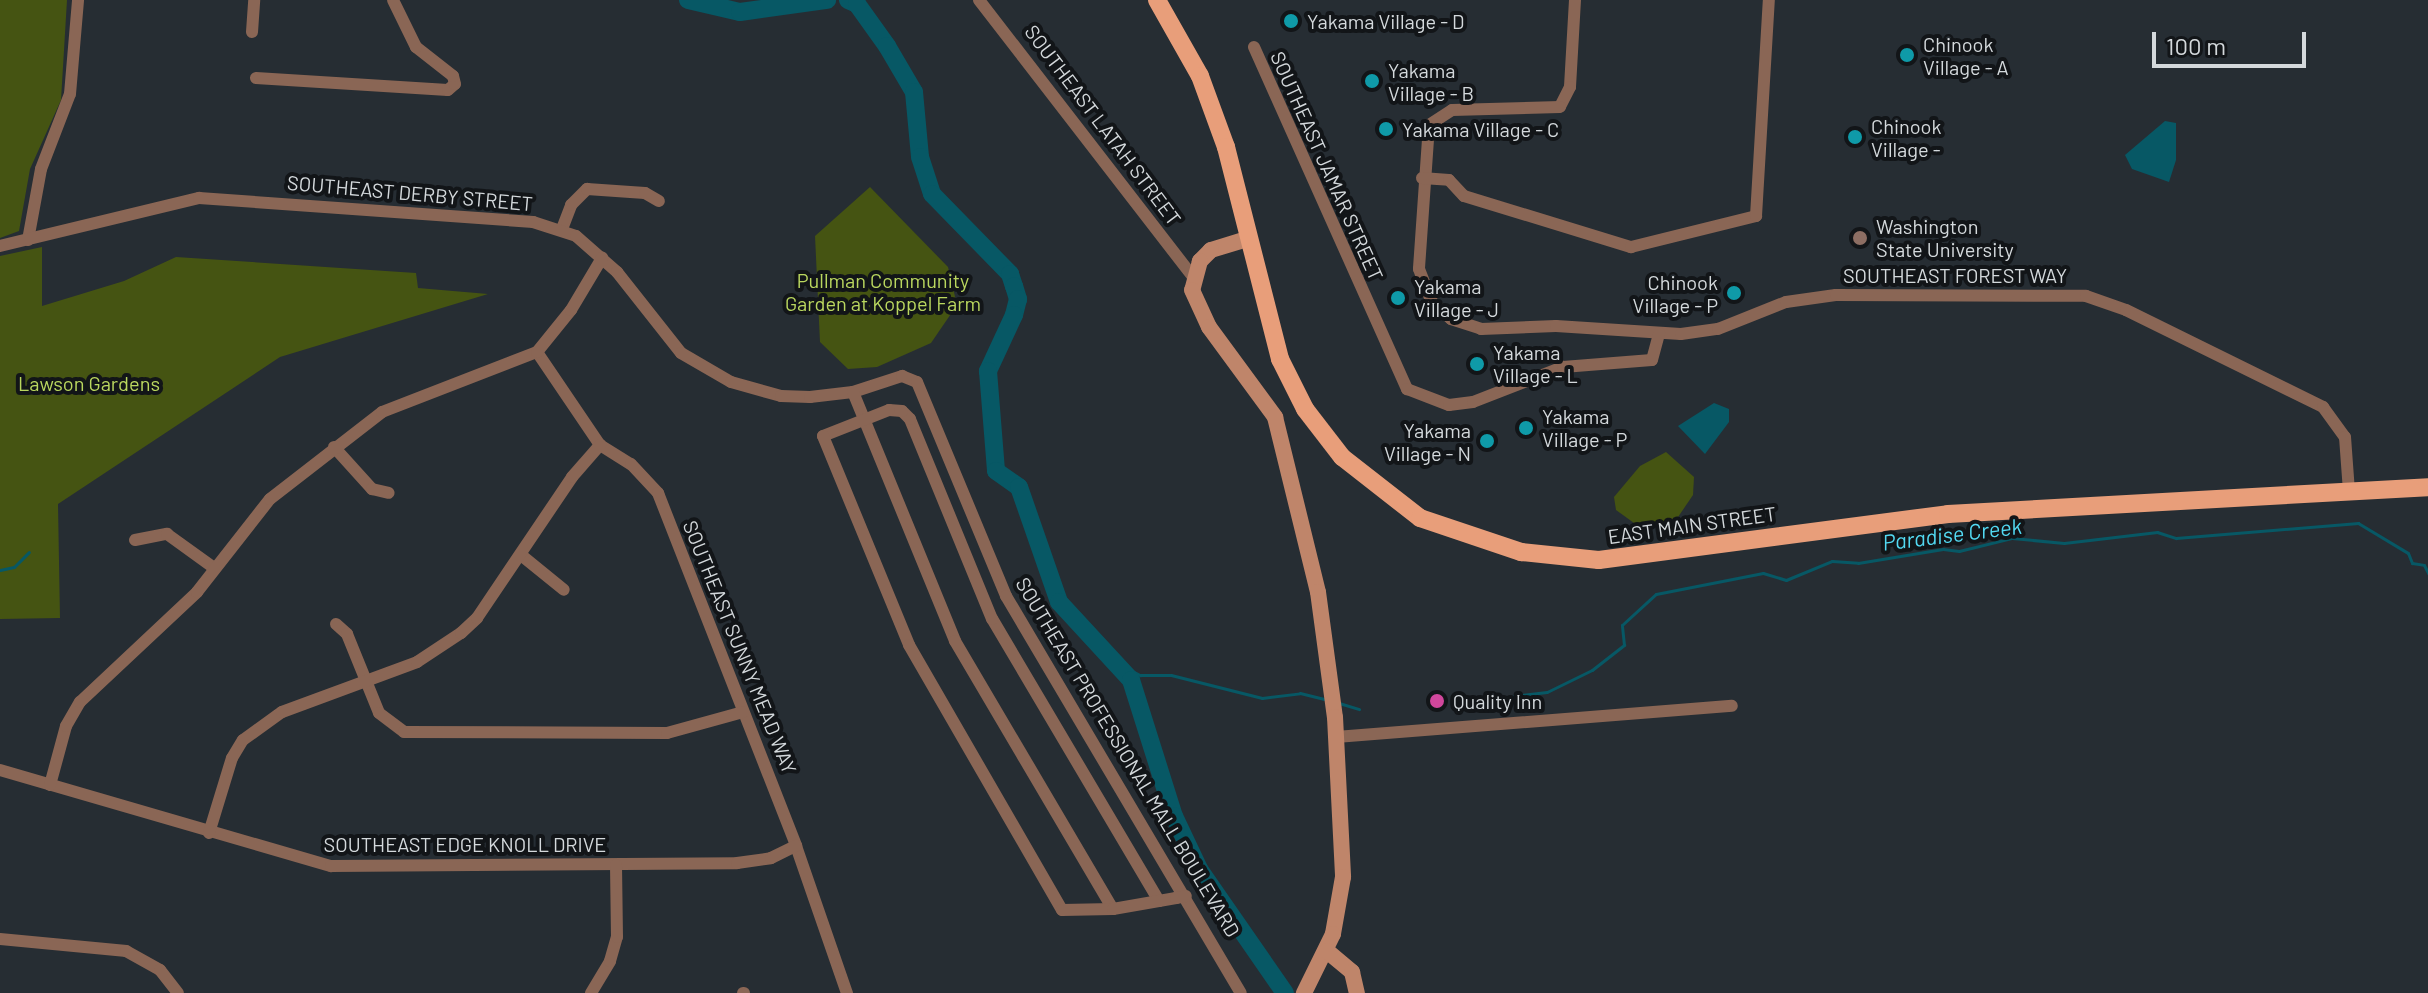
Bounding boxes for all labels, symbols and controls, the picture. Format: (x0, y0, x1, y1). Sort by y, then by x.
place label: Yakama Village - D (1307, 9, 1464, 33)
marker: Yakama Village - D (1282, 12, 1300, 30)
scale bar (2156, 16, 2310, 66)
street label: SOUTHEAST LATAH STREET (1020, 20, 1186, 230)
text: 100 m (2166, 31, 2226, 60)
place label: Chinook Village - A (1923, 32, 2009, 79)
marker: Chinook Village - A (1898, 46, 1916, 64)
street label: SOUTHEAST JAMAR STREET (1266, 48, 1388, 284)
place label: Yakama Village - B (1388, 58, 1474, 105)
marker: Yakama Village - B (1363, 72, 1381, 90)
place label: Chinook Village - (1871, 114, 1941, 161)
place label: Yakama Village - C (1402, 117, 1559, 141)
marker: Yakama Village - C (1377, 120, 1395, 138)
marker: Chinook Village - (1846, 128, 1864, 146)
street label: SOUTHEAST DERBY STREET (286, 170, 534, 216)
place label: Washington State University (1876, 214, 2014, 261)
marker: Washington State University (1851, 229, 1869, 247)
street label: SOUTHEAST FOREST WAY (1843, 263, 2067, 287)
park label: Pullman Community Garden at Koppel Farm (785, 269, 981, 316)
place label: Chinook Village - P (1633, 270, 1718, 317)
place label: Yakama Village - J (1414, 274, 1499, 321)
marker: Chinook Village - P (1725, 284, 1743, 302)
marker: Yakama Village - J (1389, 289, 1407, 307)
place label: Yakama Village - L (1493, 340, 1578, 387)
marker: Yakama Village - L (1468, 355, 1486, 373)
park label: Lawson Gardens (18, 371, 160, 395)
place label: Yakama Village - P (1542, 404, 1627, 451)
place label: Yakama Village - N (1384, 418, 1471, 465)
marker: Yakama Village - P (1517, 419, 1535, 437)
marker: Yakama Village - N (1478, 432, 1496, 450)
street label: EAST MAIN STREET (1606, 501, 1778, 549)
water label: Paradise Creek (1881, 512, 2023, 556)
street label: SOUTHEAST SUNNY MEAD WAY (678, 517, 802, 777)
street label: SOUTHEAST PROFESSIONAL MALL BOULEVARD (1011, 573, 1245, 941)
place label: Quality Inn (1453, 689, 1542, 713)
marker: Quality Inn (1428, 692, 1446, 710)
street label: SOUTHEAST EDGE KNOLL DRIVE (324, 832, 606, 856)

